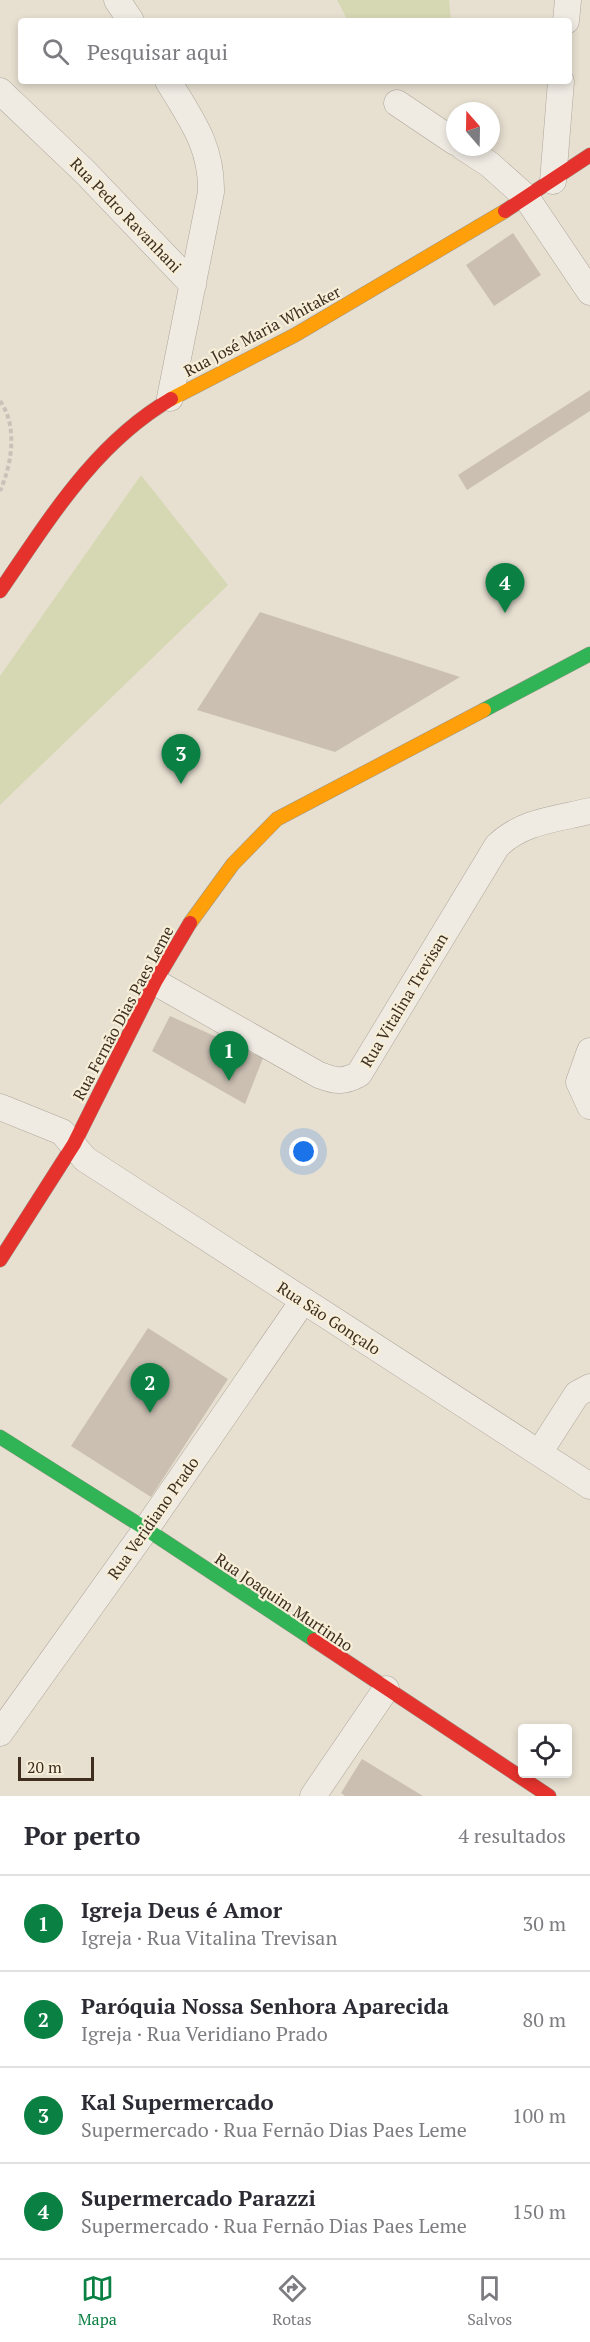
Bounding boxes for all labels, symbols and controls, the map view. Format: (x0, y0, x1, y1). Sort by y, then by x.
search box (18, 18, 572, 84)
icon: search (39, 35, 72, 68)
text: Pesquisar aqui (87, 37, 228, 66)
north arrow (446, 102, 500, 156)
street label: Rua Pedro Ravanhani (65, 153, 187, 277)
street label: Rua José Maria Whitaker (180, 280, 345, 382)
pin: 4 (486, 564, 524, 613)
pin: 3 (162, 734, 201, 784)
street label: Rua Fernão Dias Paes Leme (68, 922, 178, 1104)
street label: Rua Vitalina Trevisan (355, 929, 453, 1071)
pin: 1 (210, 1032, 248, 1081)
your location (289, 1137, 318, 1166)
street label: Rua São Gonçalo (273, 1276, 385, 1360)
pin: 2 (130, 1364, 170, 1413)
street label: Rua Veridiano Prado (102, 1452, 204, 1584)
street label: Rua Joaquim Murtinho (211, 1548, 357, 1656)
map controls (518, 1724, 572, 1778)
button: locate (518, 1724, 572, 1778)
scale bar (18, 1754, 94, 1782)
text: 20 m (27, 1756, 62, 1778)
text: Por perto (24, 1818, 140, 1852)
text: 4 resultados (458, 1822, 566, 1849)
text: Igreja Deus é Amor (81, 1895, 282, 1924)
text: 1 (38, 1910, 49, 1937)
text: 30 m (523, 1910, 566, 1937)
text: Igreja · Rua Vitalina Trevisan (81, 1924, 337, 1951)
text: Paróquia Nossa Senhora Aparecida (81, 1991, 449, 2020)
text: 2 (38, 2006, 49, 2033)
text: 80 m (523, 2006, 566, 2033)
text: Igreja · Rua Veridiano Prado (81, 2020, 328, 2047)
text: Kal Supermercado (81, 2087, 274, 2116)
text: 3 (38, 2102, 49, 2129)
text: 100 m (512, 2102, 566, 2129)
text: Supermercado · Rua Fernão Dias Paes Leme (81, 2116, 467, 2143)
text: Supermercado Parazzi (81, 2183, 316, 2212)
text: 4 (38, 2198, 49, 2225)
text: 150 m (512, 2198, 566, 2225)
text: Supermercado · Rua Fernão Dias Paes Leme (81, 2212, 467, 2239)
tab: Mapa (78, 2272, 117, 2330)
tab: Rotas (272, 2272, 312, 2330)
tab: Salvos (467, 2272, 512, 2330)

